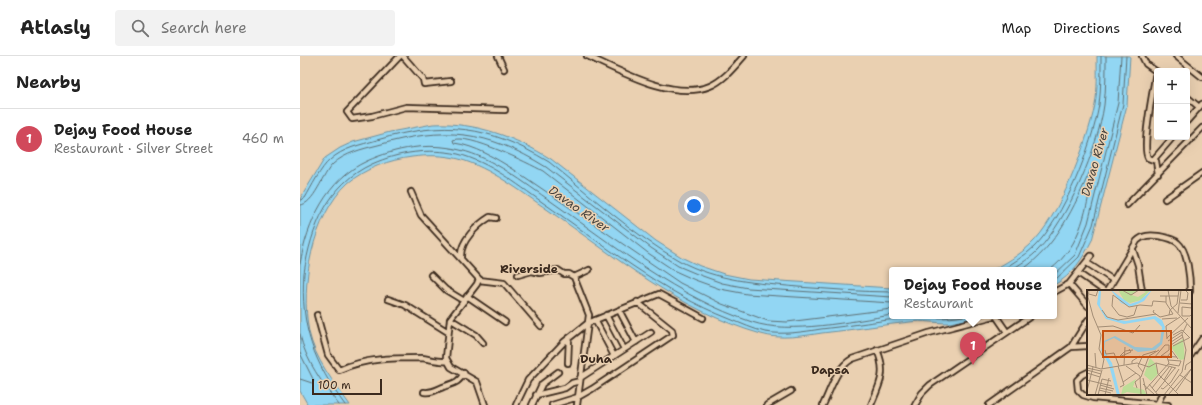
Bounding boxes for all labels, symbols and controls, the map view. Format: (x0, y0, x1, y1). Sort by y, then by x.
search box (115, 10, 395, 46)
text: Atlasly (20, 15, 91, 40)
icon: search (129, 17, 151, 39)
text: Search here (161, 18, 247, 38)
text: Map (1002, 19, 1032, 37)
text: Directions (1054, 19, 1120, 37)
text: Saved (1142, 19, 1182, 37)
map controls (1154, 68, 1190, 140)
button: + (1154, 68, 1190, 104)
text: Nearby (16, 71, 81, 93)
button: − (1154, 104, 1190, 140)
text: Dejay Food House (54, 120, 192, 140)
water label: Davao River (1078, 126, 1113, 198)
text: 1 (26, 130, 32, 147)
text: 460 m (242, 130, 284, 147)
text: Restaurant · Silver Street (54, 140, 213, 157)
water label: Davao River (545, 182, 613, 236)
your location (684, 196, 704, 216)
district label: Riverside (500, 261, 558, 277)
popup (889, 267, 1057, 319)
text: Dejay Food House (904, 275, 1042, 295)
inset map (1087, 290, 1192, 395)
text: Restaurant (904, 295, 973, 312)
pin: 1 (960, 332, 986, 365)
district label: Duha (580, 351, 613, 367)
district label: Dapsa (811, 362, 850, 378)
scale bar (312, 377, 382, 396)
text: 100 m (318, 378, 351, 393)

